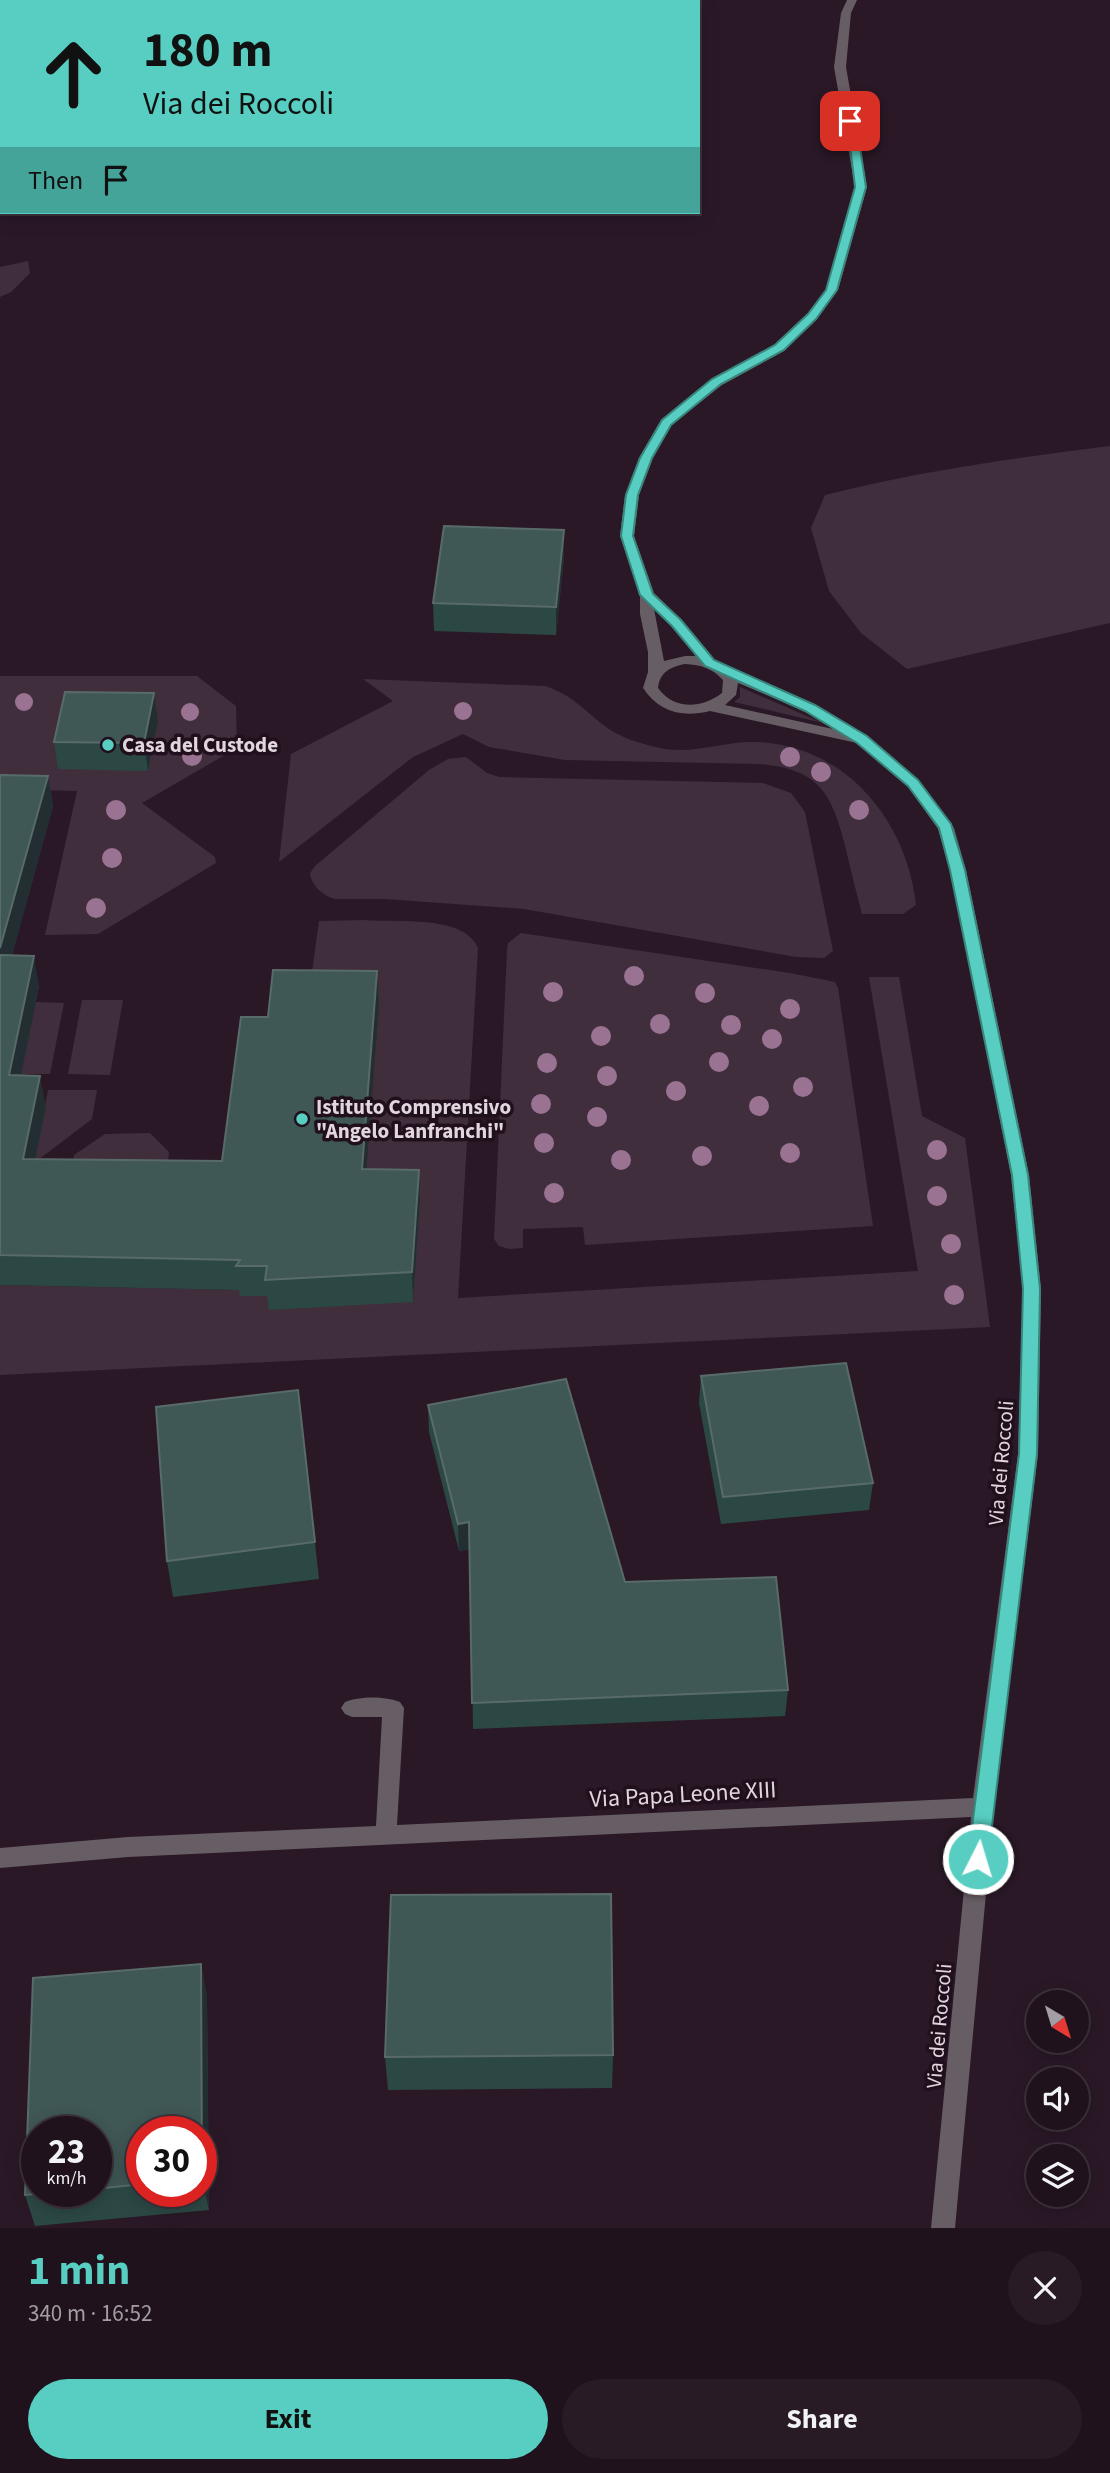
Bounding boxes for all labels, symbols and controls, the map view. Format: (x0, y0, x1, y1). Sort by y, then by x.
text: 180 m (143, 16, 272, 86)
icon: ahead (28, 28, 119, 119)
text: Via dei Roccoli (143, 81, 334, 127)
pin (820, 91, 880, 151)
icon: arrive (831, 102, 869, 140)
icon: arrive (97, 161, 135, 199)
text: Then (28, 162, 83, 199)
place label: Casa del Custode (122, 730, 278, 760)
marker: Casa del Custode (100, 737, 116, 753)
place label: Istituto Comprensivo "Angelo Lanfranchi" (316, 1092, 511, 1146)
marker: Istituto Comprensivo "Angelo Lanfranchi" (294, 1111, 310, 1127)
street label: Via dei Roccoli (981, 1399, 1021, 1527)
street label: Via Papa Leone XIII (589, 1772, 777, 1817)
position arrow (941, 1822, 1015, 1896)
street label: Via dei Roccoli (919, 1962, 959, 2090)
north arrow (1026, 1990, 1088, 2053)
map controls (1026, 1990, 1089, 2207)
button: sound (1026, 2067, 1089, 2130)
speed limit sign: 30 (126, 2116, 217, 2207)
text: 23 (48, 2127, 85, 2177)
button: layers (1026, 2144, 1089, 2207)
text: km/h (47, 2166, 86, 2191)
text: 1 min (28, 2241, 130, 2301)
button: close (1008, 2251, 1082, 2325)
text: 340 m · 16:52 (28, 2297, 152, 2330)
button: Exit (28, 2379, 548, 2459)
button: Share (562, 2379, 1082, 2459)

